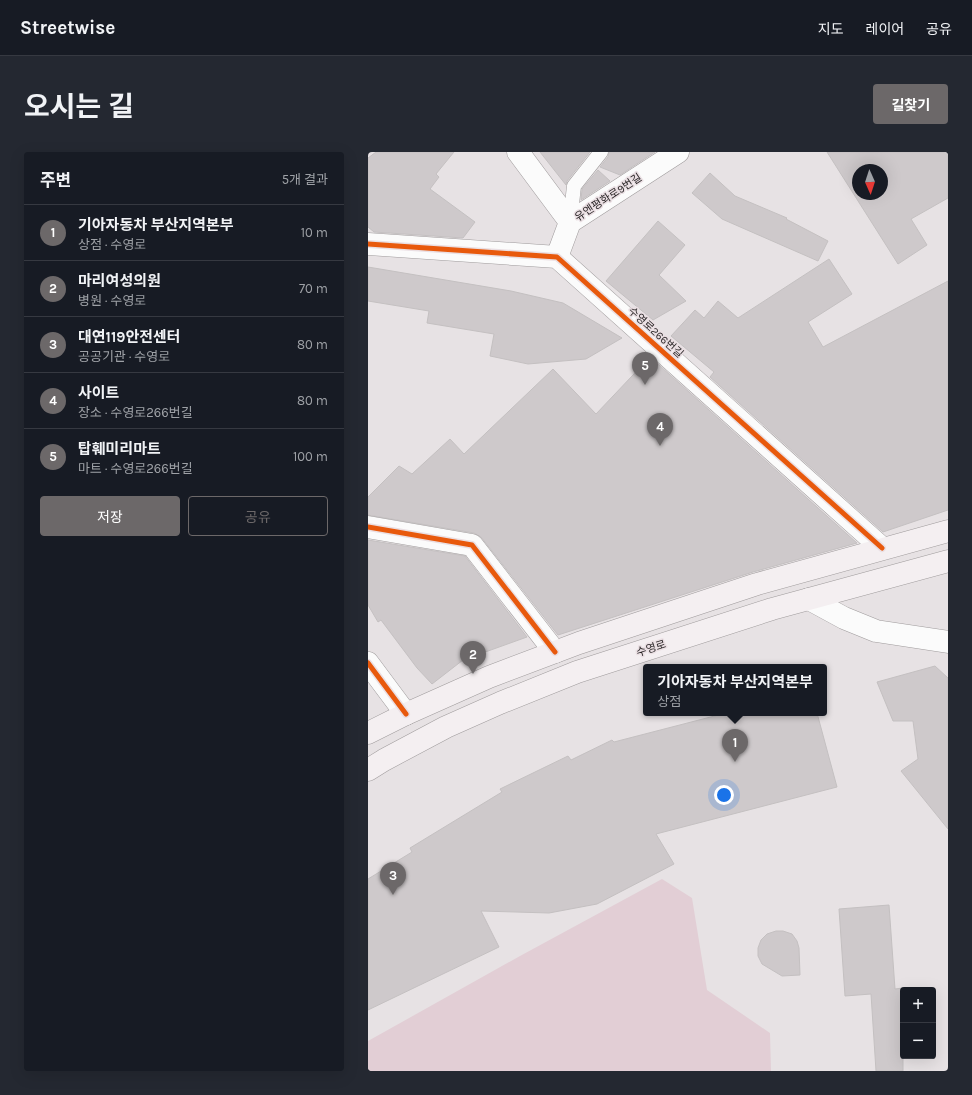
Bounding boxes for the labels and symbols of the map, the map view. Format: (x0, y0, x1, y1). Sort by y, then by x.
north arrow (852, 164, 888, 200)
street label: 유엔평화로9번길 (572, 171, 644, 224)
street label: 수영로266번길 (625, 304, 686, 360)
pin: 5 (632, 352, 658, 385)
pin: 4 (647, 413, 673, 446)
street label: 수영로 (635, 638, 668, 659)
pin: 2 (460, 641, 486, 674)
pin: 1 (722, 729, 748, 762)
your location (714, 785, 734, 805)
pin: 3 (380, 862, 406, 895)

